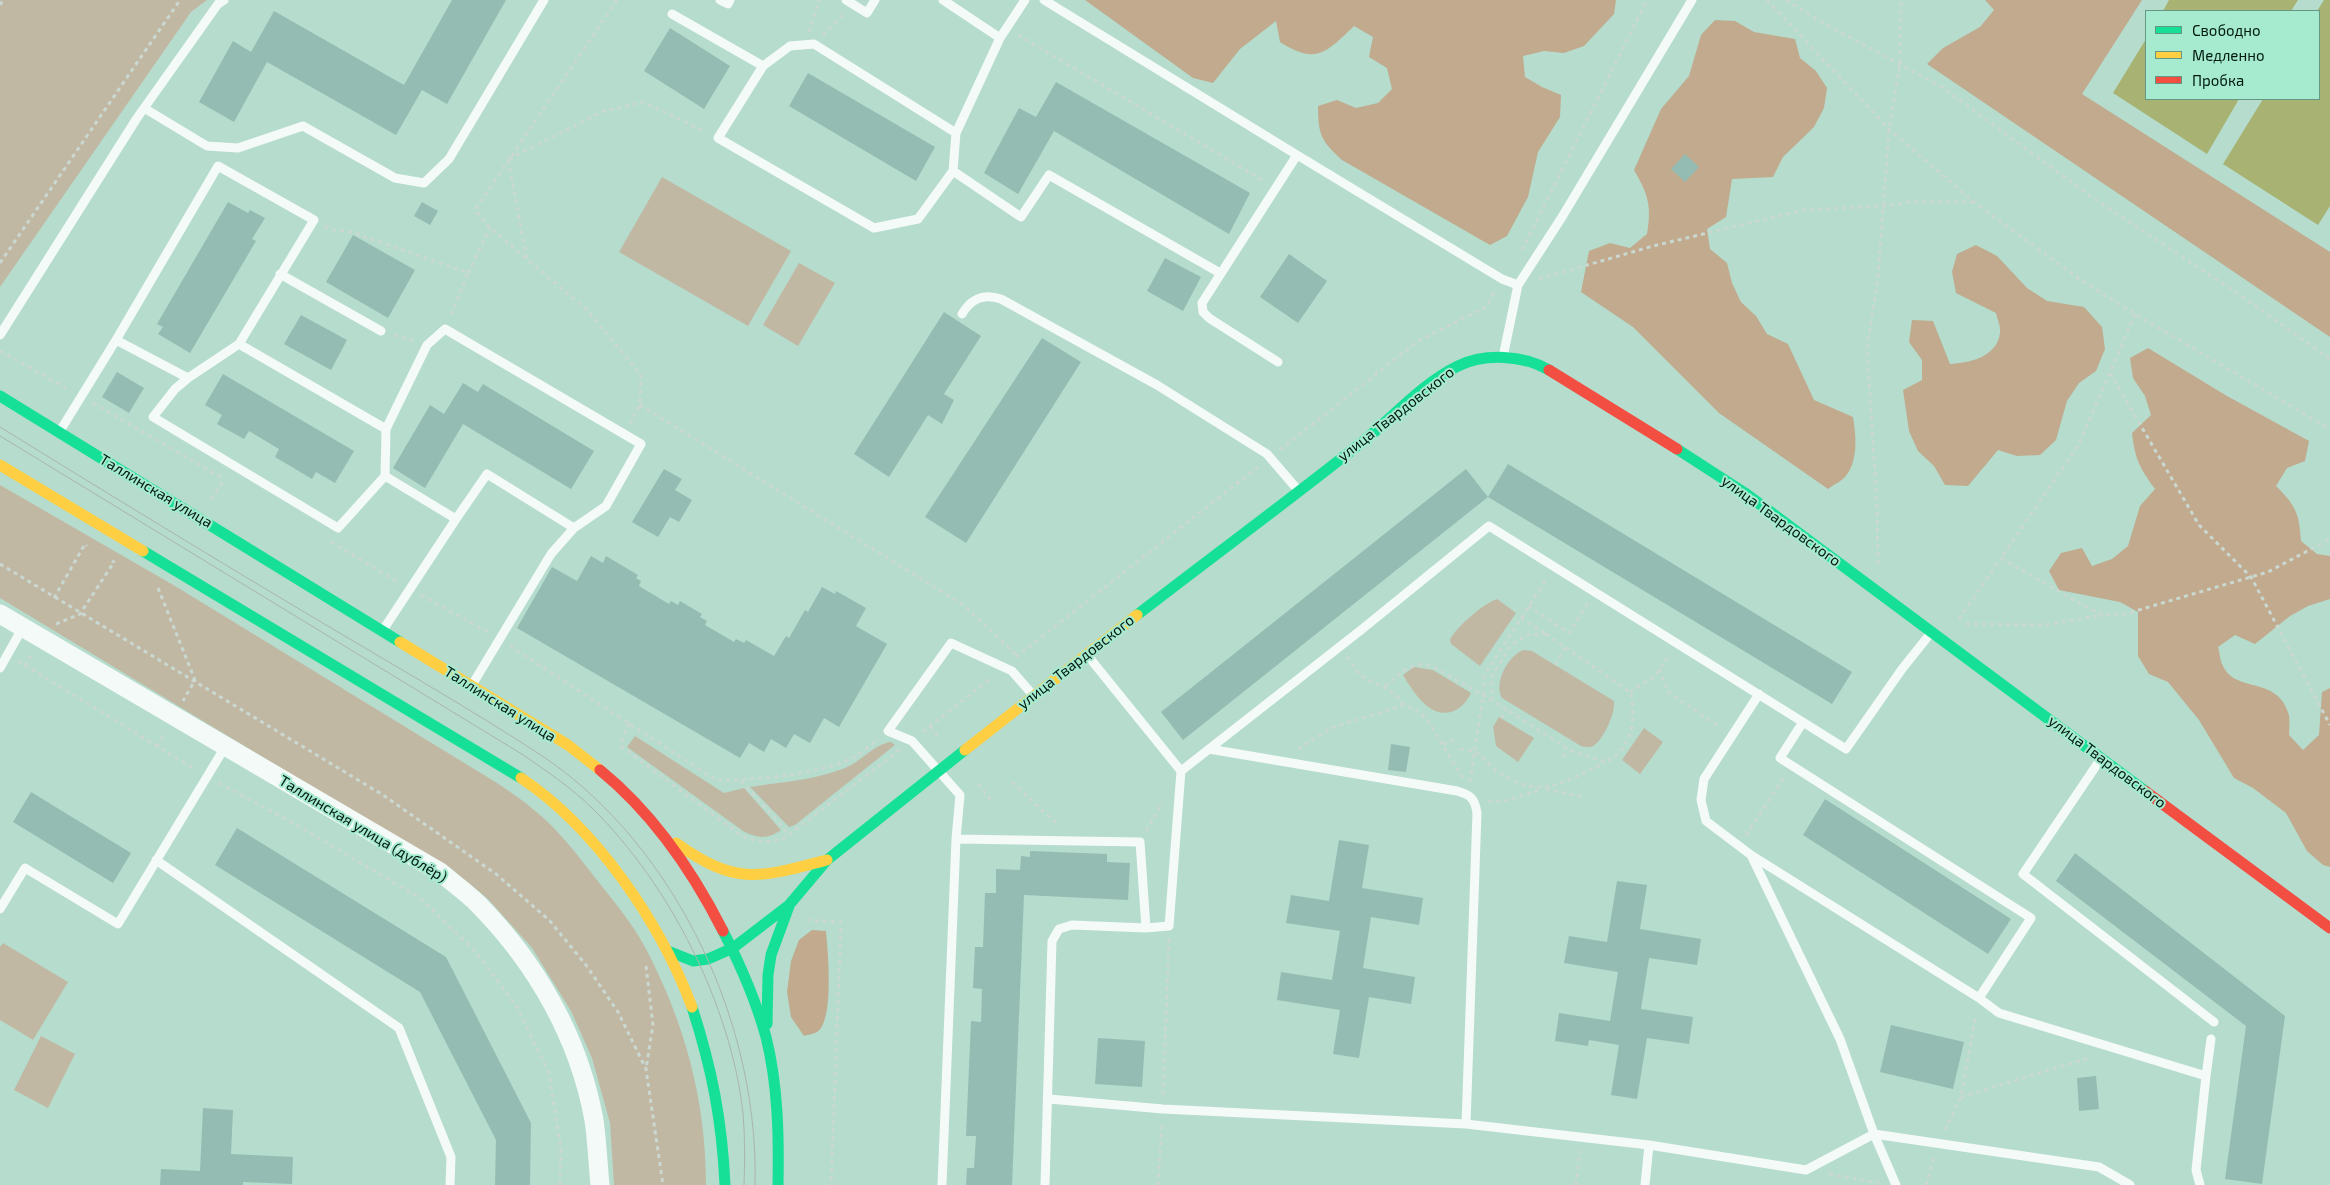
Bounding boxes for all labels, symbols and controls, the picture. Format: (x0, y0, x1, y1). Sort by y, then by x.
legend (2145, 10, 2320, 100)
text: Свободно (2192, 21, 2261, 39)
text: Медленно (2192, 46, 2265, 64)
text: Пробка (2192, 71, 2244, 89)
street label: улица Твардовского (1334, 363, 1458, 465)
street label: Таллинская улица (96, 450, 216, 532)
street label: улица Твардовского (1718, 472, 1844, 570)
street label: улица Твардовского (1014, 611, 1138, 713)
street label: Таллинская улица (441, 662, 559, 746)
street label: улица Твардовского (2045, 712, 2169, 812)
street label: Таллинская улица (дублёр) (276, 772, 450, 886)

